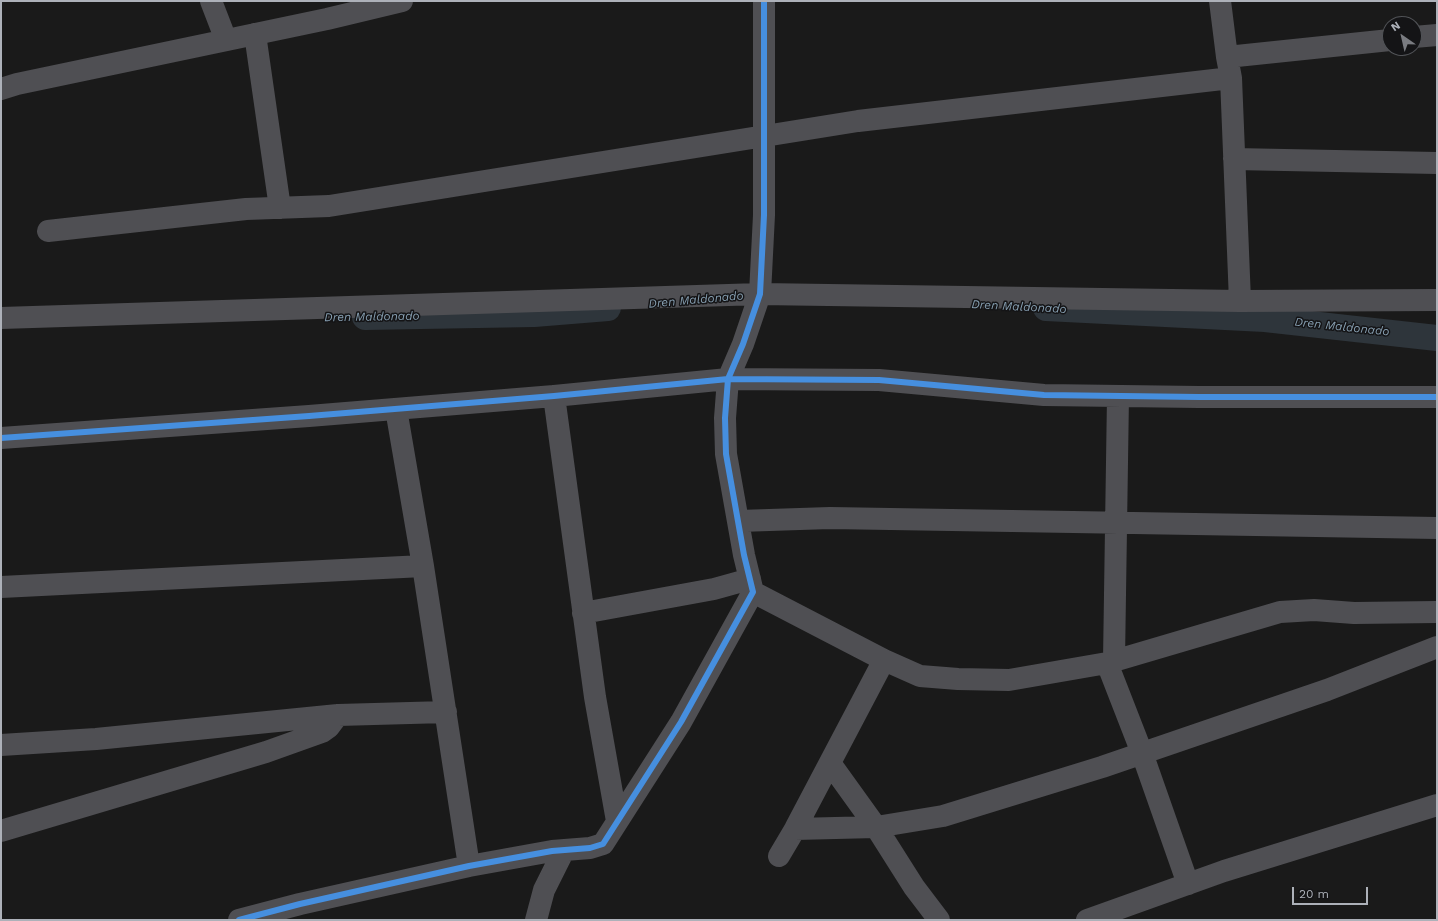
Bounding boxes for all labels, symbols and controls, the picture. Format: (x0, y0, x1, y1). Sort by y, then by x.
north arrow (1382, 16, 1422, 56)
text: N (1389, 19, 1403, 34)
water label: Dren Maldonado (648, 289, 744, 311)
water label: Dren Maldonado (971, 297, 1067, 317)
water label: Dren Maldonado (324, 309, 420, 325)
water label: Dren Maldonado (1294, 315, 1390, 339)
scale bar (1294, 879, 1370, 905)
text: 20 m (1299, 887, 1329, 901)

